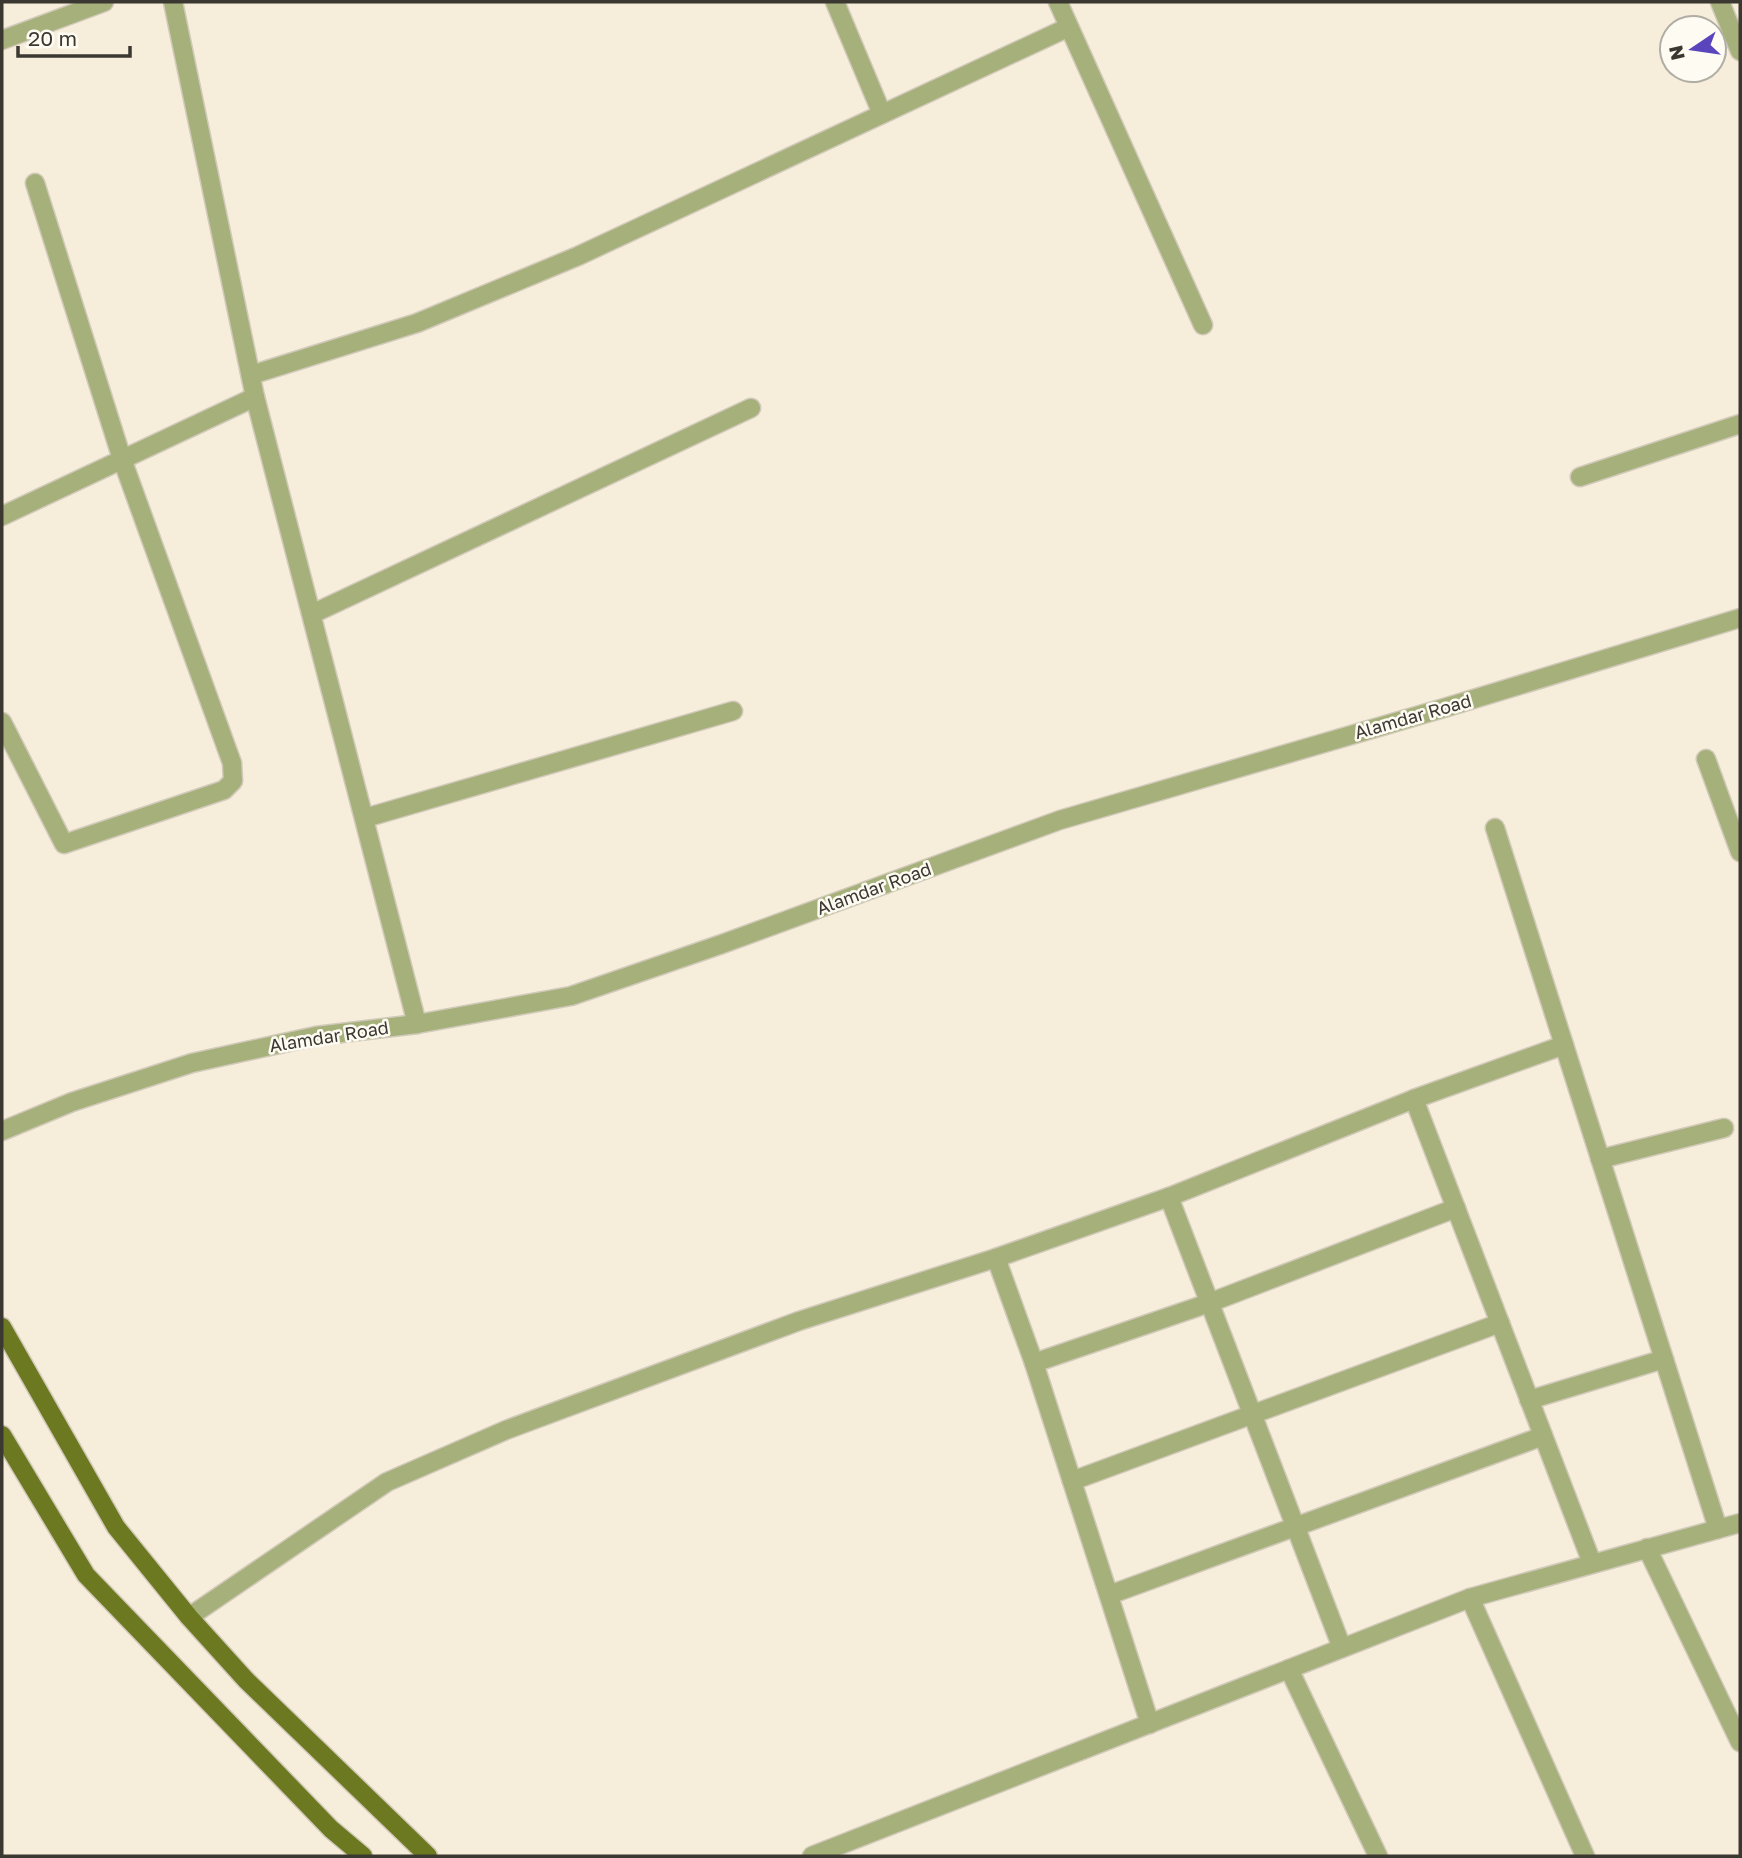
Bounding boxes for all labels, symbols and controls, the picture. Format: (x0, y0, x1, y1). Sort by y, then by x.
scale bar (18, 14, 130, 58)
north arrow (1658, 14, 1728, 84)
text: 20 m (28, 25, 77, 51)
text: N (1663, 43, 1689, 63)
street label: Alamdar Road (1352, 689, 1474, 743)
street label: Alamdar Road (813, 857, 934, 919)
street label: Alamdar Road (268, 1016, 390, 1056)

